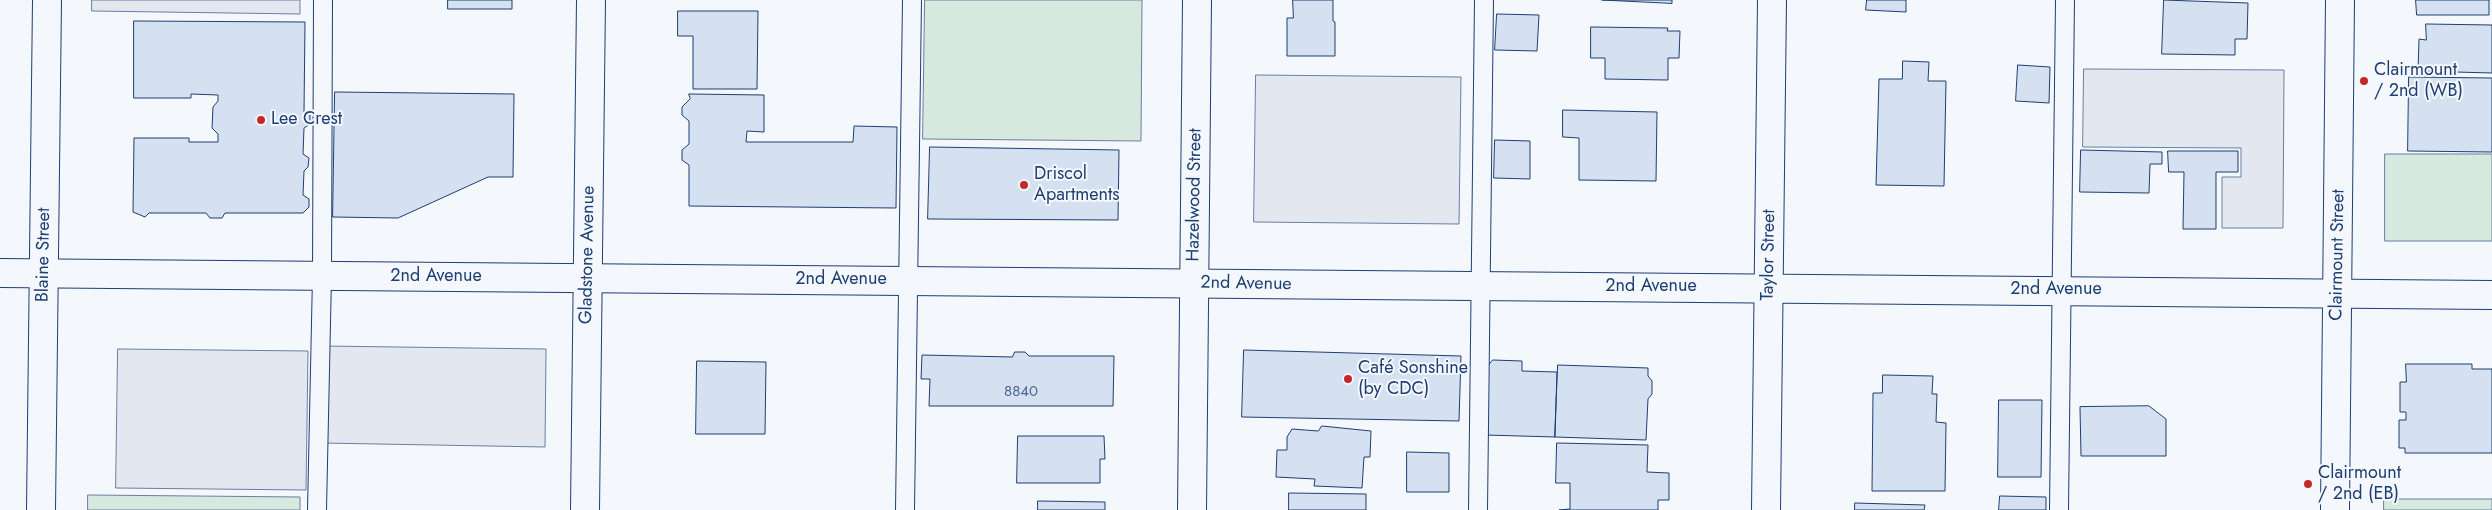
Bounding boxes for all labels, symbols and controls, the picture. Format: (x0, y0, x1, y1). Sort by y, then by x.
place label: Clairmount / 2nd (WB) (2374, 60, 2463, 102)
marker: Clairmount / 2nd (WB) (2358, 75, 2370, 87)
place label: Lee Crest (271, 109, 342, 131)
marker: Lee Crest (255, 114, 267, 126)
street label: Hazelwood Street (1183, 128, 1207, 262)
place label: Driscol Apartments (1034, 164, 1120, 206)
marker: Driscol Apartments (1018, 179, 1030, 191)
street label: Gladstone Avenue (576, 186, 600, 324)
street label: Clairmount Street (2326, 189, 2350, 321)
street label: Blaine Street (32, 208, 56, 302)
street label: Taylor Street (1757, 209, 1781, 301)
street label: 2nd Avenue (390, 266, 482, 288)
street label: 2nd Avenue (795, 269, 887, 291)
street label: 2nd Avenue (1200, 272, 1292, 296)
street label: 2nd Avenue (1605, 276, 1697, 298)
street label: 2nd Avenue (2010, 279, 2102, 301)
place label: Café Sonshine (by CDC) (1358, 358, 1468, 400)
marker: Café Sonshine (by CDC) (1342, 373, 1354, 385)
house number: 8840 (1004, 383, 1038, 401)
place label: Clairmount / 2nd (EB) (2318, 463, 2401, 506)
marker: Clairmount / 2nd (EB) (2302, 478, 2314, 490)

